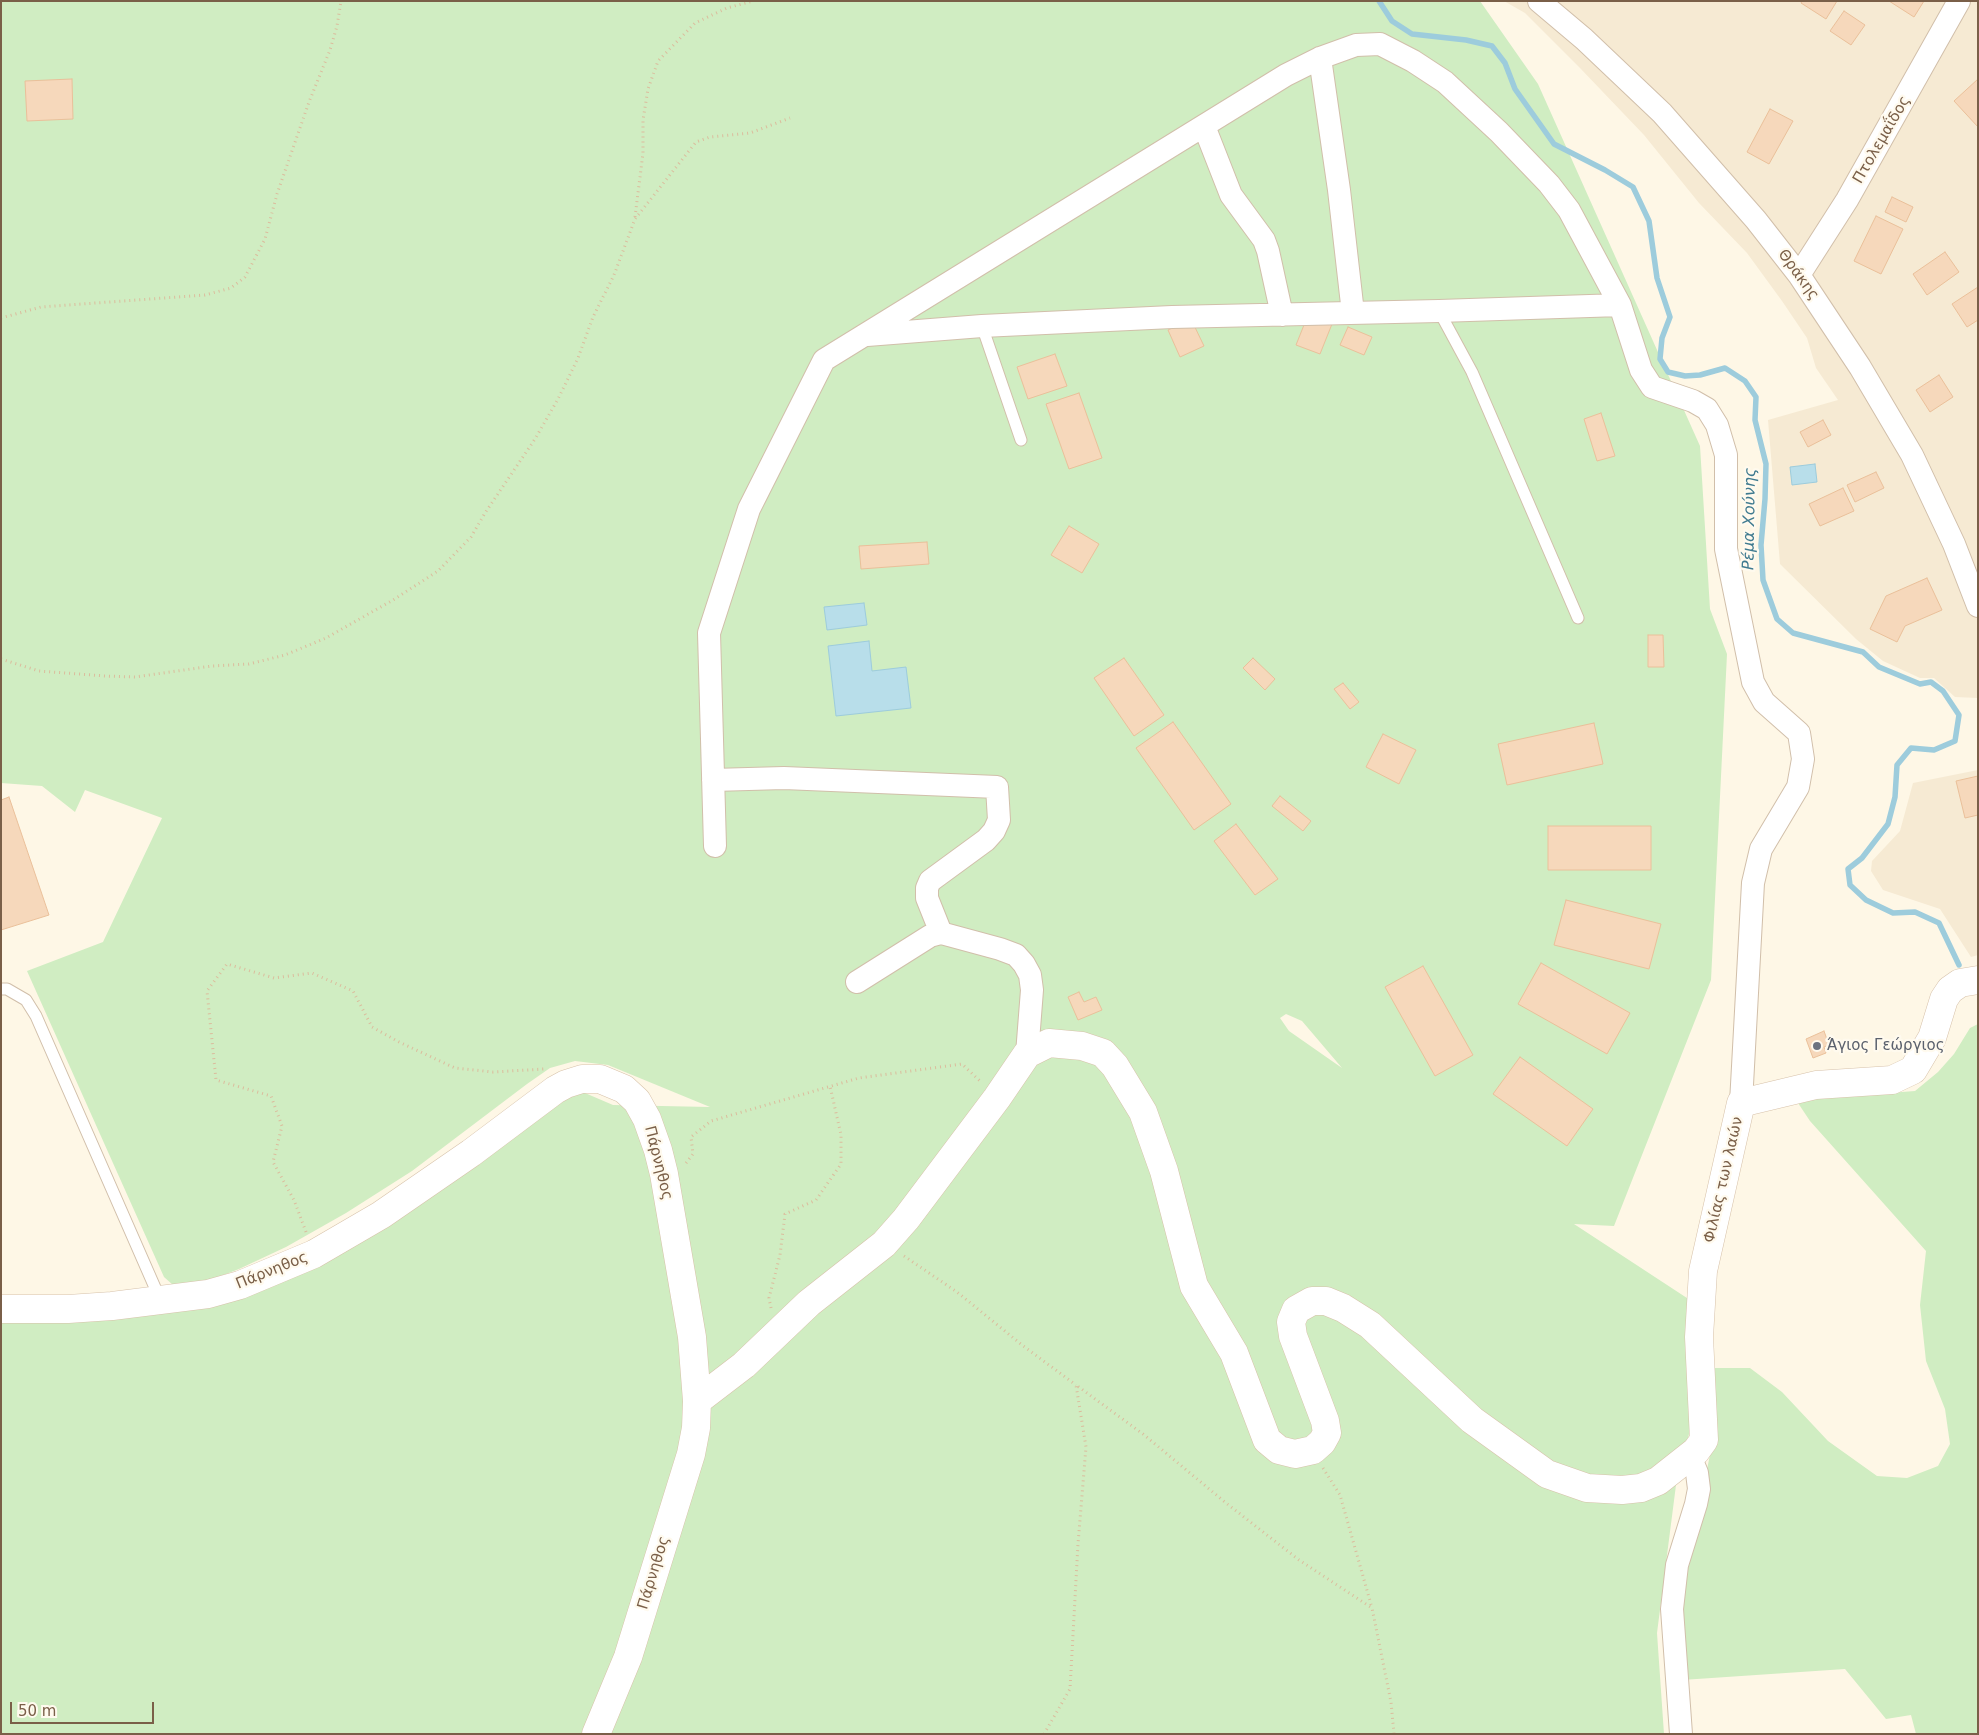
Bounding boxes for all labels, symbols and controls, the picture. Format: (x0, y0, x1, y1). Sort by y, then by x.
street label: Πτολεμαΐδος (1850, 93, 1914, 187)
street label: Θράκης (1774, 246, 1822, 304)
water label: Ρέμα Χούνης (1740, 468, 1760, 570)
place label: Άγιος Γεώργιος (1827, 1037, 1945, 1055)
marker: Άγιος Γεώργιος (1811, 1040, 1823, 1052)
street label: Φιλίας των λαών (1701, 1115, 1747, 1245)
street label: Πάρνηθος (640, 1124, 676, 1202)
street label: Πάρνηθος (234, 1248, 310, 1294)
street label: Πάρνηθος (634, 1534, 674, 1612)
scale bar (12, 1692, 156, 1724)
text: 50 m (18, 1702, 56, 1720)

